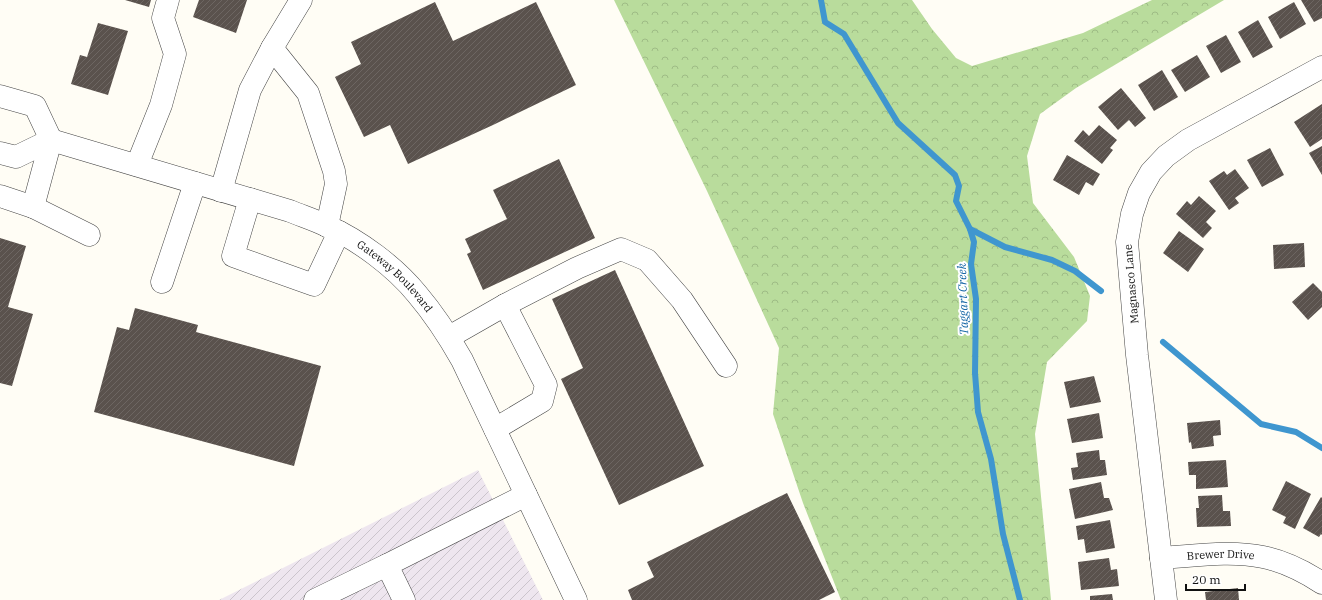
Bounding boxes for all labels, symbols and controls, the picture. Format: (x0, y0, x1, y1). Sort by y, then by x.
street label: Gateway Boulevard (354, 237, 436, 315)
street label: Magnasco Lane (1121, 244, 1141, 324)
water label: Taggart Creek (954, 262, 971, 335)
street label: Brewer Drive (1186, 547, 1256, 563)
scale bar (1186, 566, 1245, 592)
text: 20 m (1192, 572, 1221, 587)

